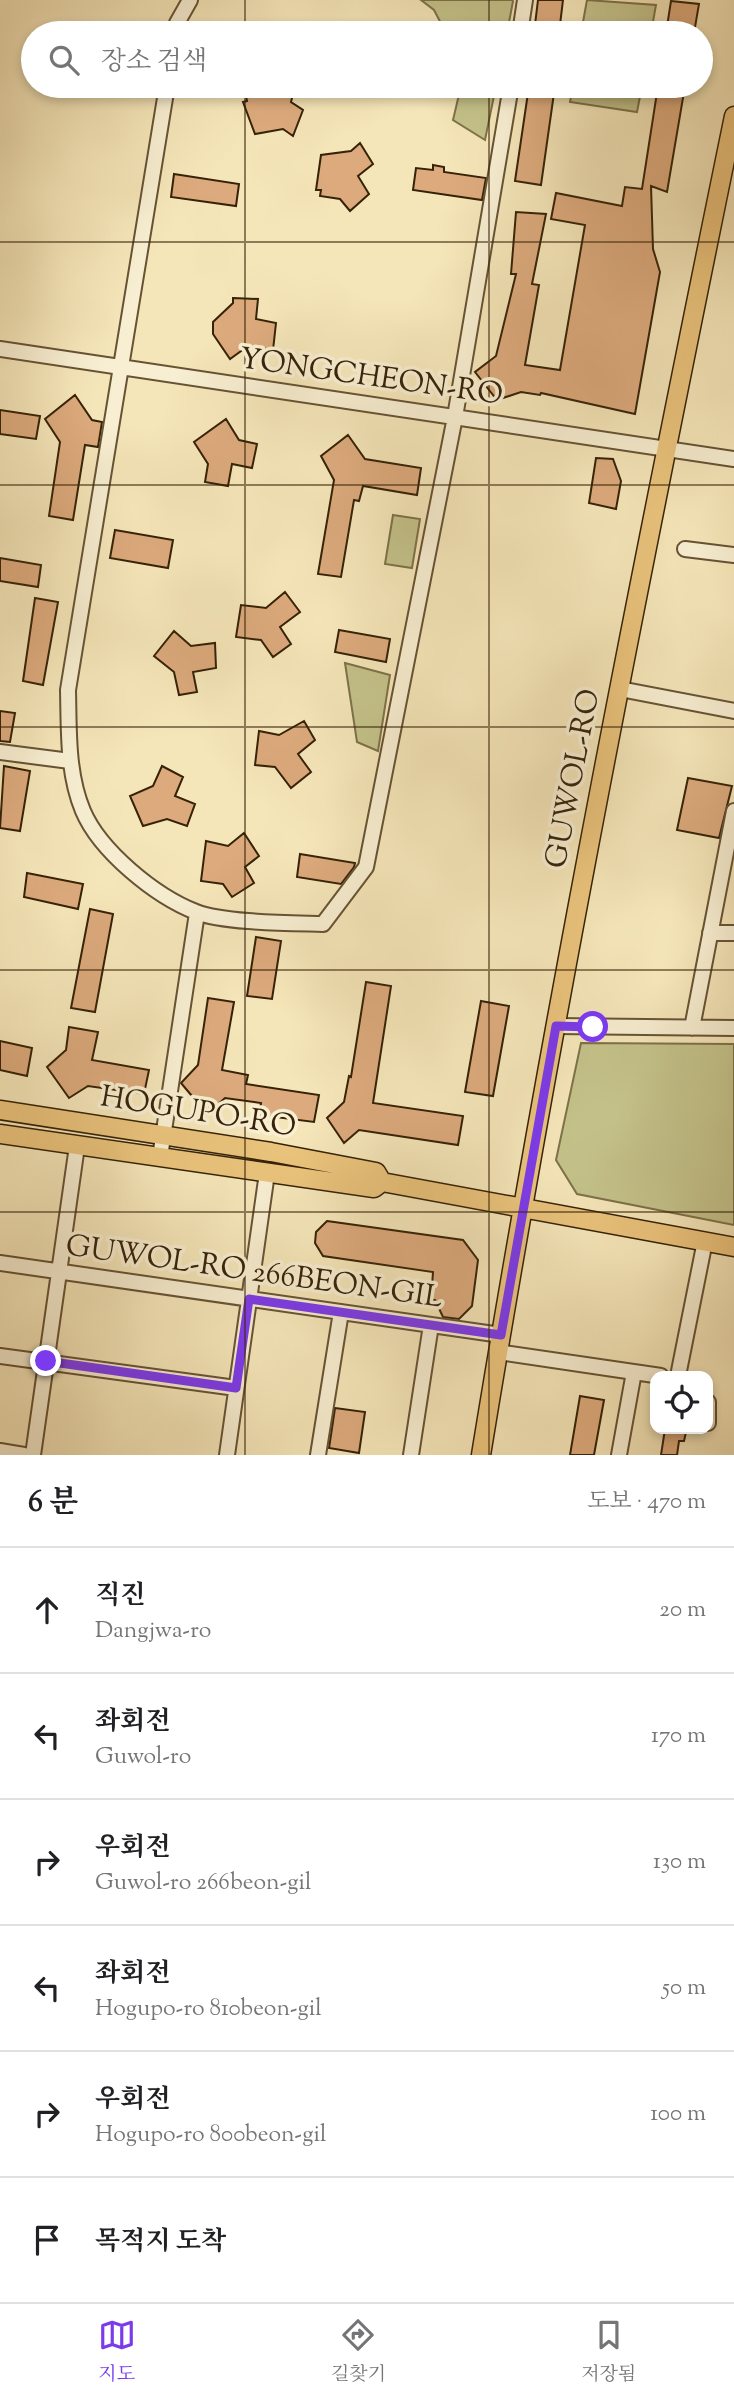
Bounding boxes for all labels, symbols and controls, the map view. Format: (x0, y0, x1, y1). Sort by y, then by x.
search box (21, 21, 713, 98)
icon: search (45, 41, 83, 79)
text: 장소 검색 (101, 44, 207, 81)
street label: YONGCHEON-RO (237, 338, 505, 418)
street label: GUWOL-RO (536, 686, 612, 872)
route start (577, 1011, 608, 1042)
street label: HOGUPO-RO (97, 1076, 299, 1150)
street label: GUWOL-RO 266BEON-GIL (63, 1225, 445, 1321)
route end (30, 1345, 61, 1376)
map controls (650, 1371, 713, 1434)
button: locate (650, 1371, 713, 1434)
text: 6 분 (28, 1482, 78, 1525)
text: 도보 · 470 m (587, 1486, 706, 1519)
text: 직진 (95, 1578, 145, 1615)
icon: ahead (28, 1591, 66, 1629)
text: 20 m (659, 1594, 706, 1627)
text: Dangjwa-ro (95, 1615, 211, 1648)
text: 좌회전 (95, 1704, 170, 1741)
icon: left (28, 1717, 66, 1755)
text: 170 m (651, 1720, 706, 1753)
text: Guwol-ro (95, 1741, 191, 1774)
text: 우회전 (95, 1830, 170, 1867)
icon: right (28, 1843, 66, 1881)
text: 130 m (653, 1846, 706, 1879)
text: Guwol-ro 266beon-gil (95, 1867, 311, 1900)
text: 좌회전 (95, 1956, 170, 1993)
icon: left (28, 1969, 66, 2007)
text: 50 m (662, 1972, 706, 2005)
text: Hogupo-ro 810beon-gil (95, 1993, 322, 2026)
text: 우회전 (95, 2082, 170, 2119)
icon: right (28, 2095, 66, 2133)
text: 100 m (650, 2098, 706, 2131)
text: Hogupo-ro 800beon-gil (95, 2119, 326, 2152)
icon: arrive (28, 2221, 66, 2259)
text: 목적지 도착 (95, 2224, 226, 2261)
tab: 지도 (98, 2316, 136, 2389)
tab: 길찾기 (331, 2316, 386, 2389)
tab: 저장됨 (581, 2316, 636, 2389)

